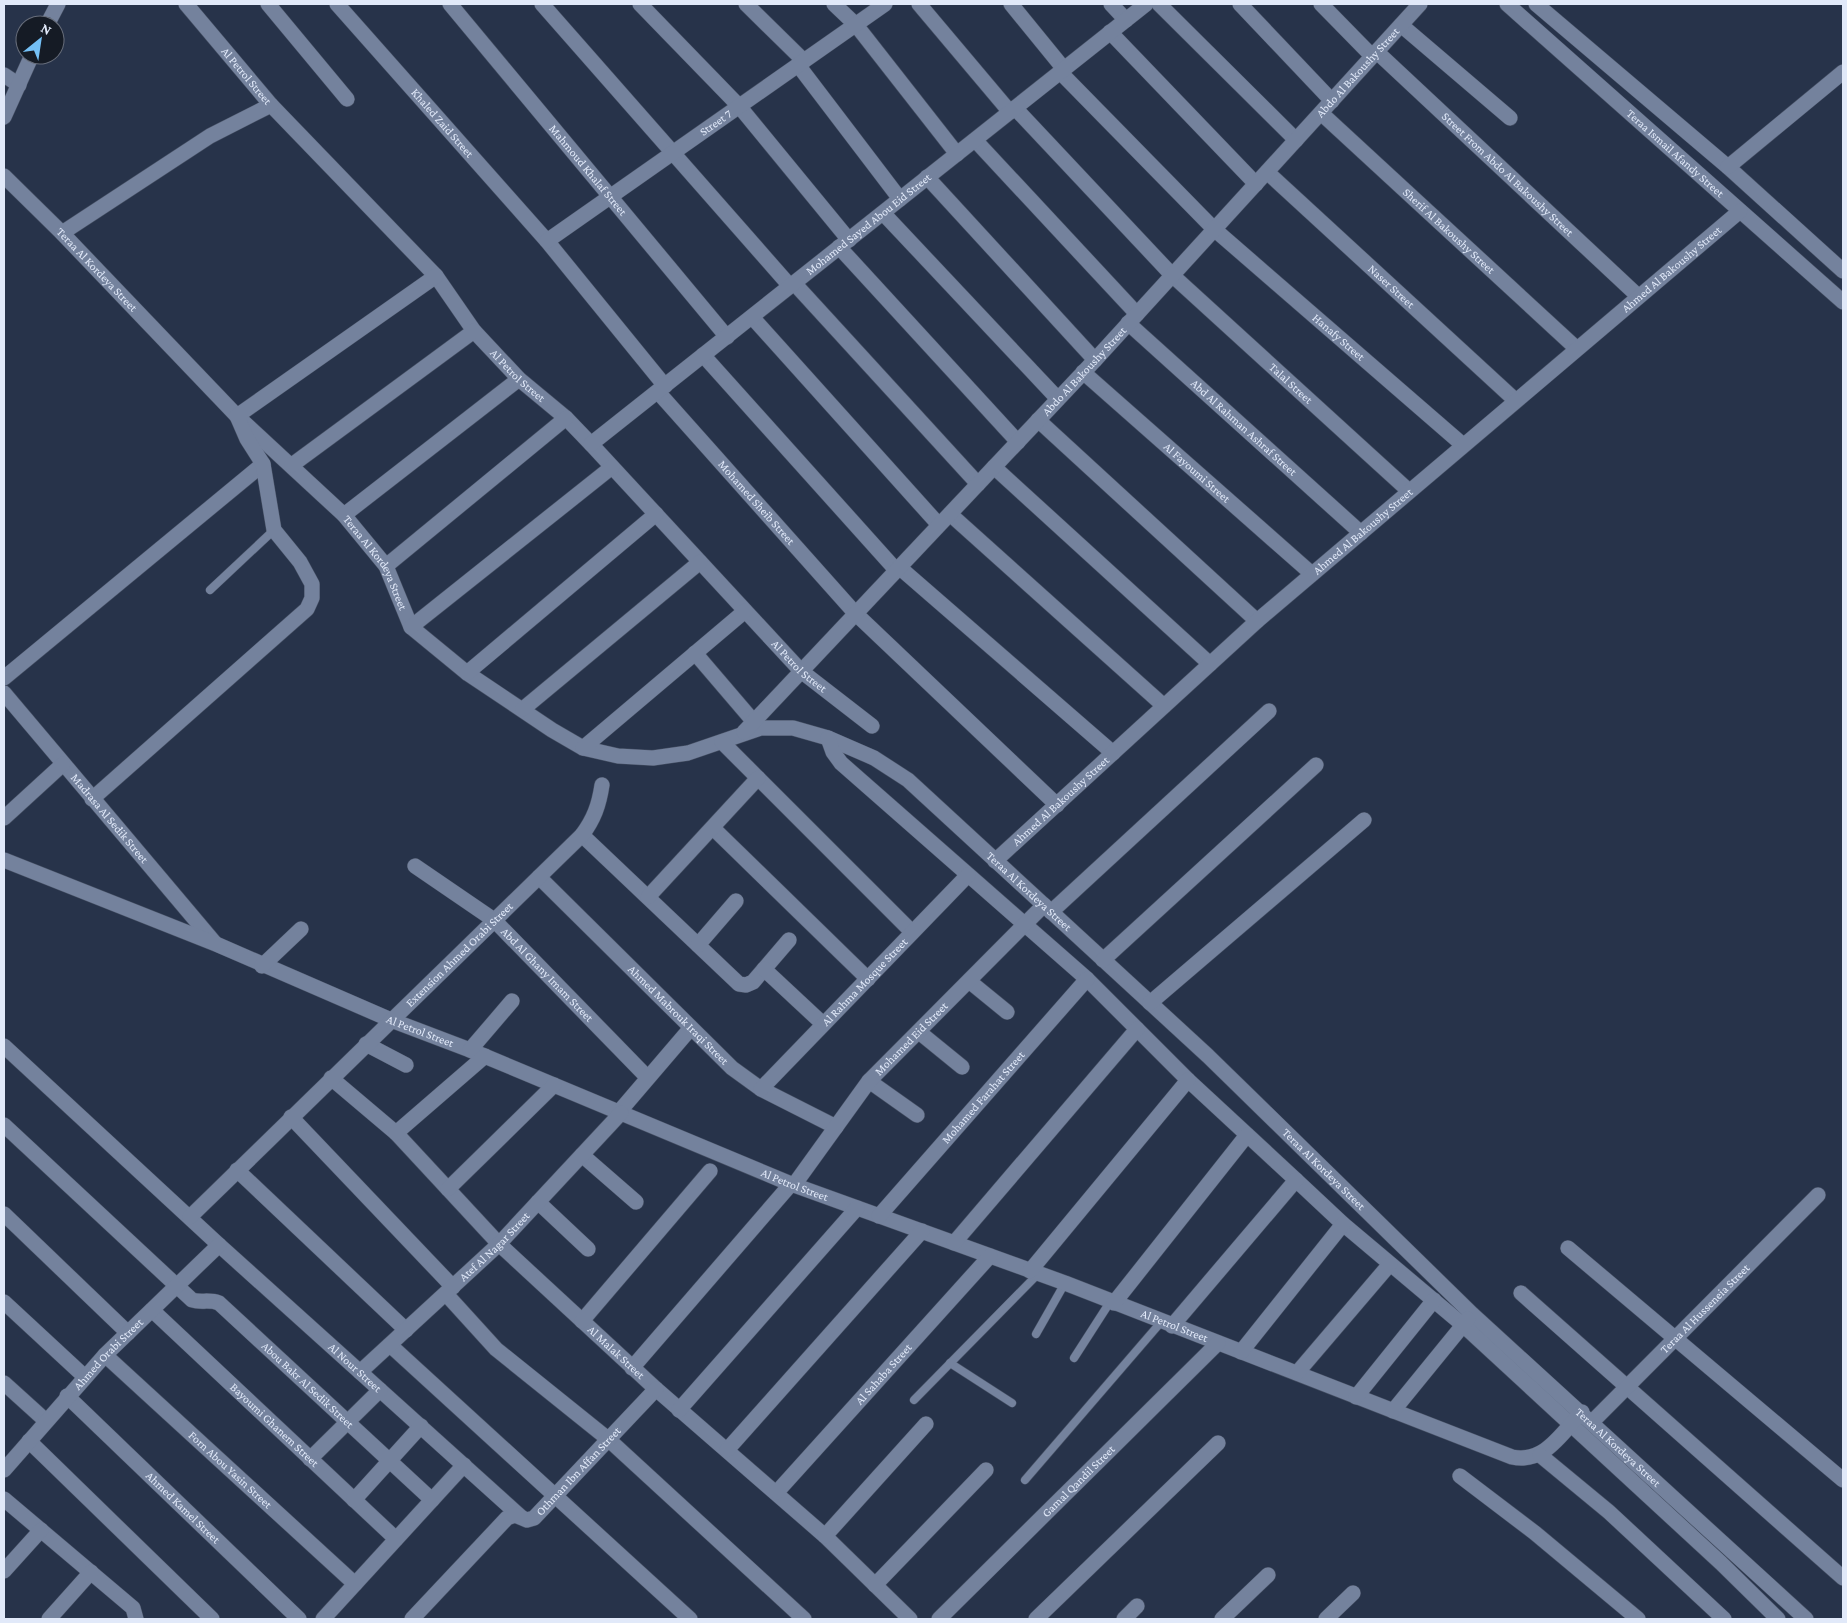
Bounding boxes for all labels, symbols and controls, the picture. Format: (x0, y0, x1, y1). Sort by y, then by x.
north arrow (15, 15, 65, 65)
text: N (38, 19, 55, 38)
street label: Abdo Al Bakoushy Street (1313, 24, 1403, 120)
street label: Al Petrol Street (218, 44, 275, 108)
street label: Khaled Zaid Street (408, 86, 477, 161)
street label: Street 7 (697, 106, 735, 139)
street label: Teraa Ismail Afandy Street (1624, 106, 1728, 201)
street label: Street From Abdo Al Bakoushy Street (1439, 109, 1577, 240)
street label: Mahmoud Khalaf Street (546, 122, 631, 219)
street label: Mohamed Sayed Abou Eid Street (803, 170, 935, 278)
street label: Sherif Al Bakoushy Street (1400, 185, 1499, 277)
street label: Ahmed Al Bakoushy Street (1619, 222, 1725, 315)
street label: Teraa Al Kordeya Street (54, 225, 141, 315)
street label: Naser Street (1365, 262, 1418, 312)
street label: Hanafy Street (1310, 311, 1369, 364)
street label: Abdo Al Bakoushy Street (1039, 323, 1130, 419)
street label: Al Petrol Street (487, 346, 549, 406)
street label: Talal Street (1266, 360, 1316, 407)
street label: Abd Al Rahman Ashraf Street (1188, 376, 1301, 479)
street label: Al Fayoumi Street (1161, 439, 1234, 506)
street label: Mohamed Sheib Street (715, 457, 798, 548)
street label: Ahmed Al Bakoushy Street (1310, 484, 1416, 577)
street label: Teraa Al Kordeya Street (340, 512, 411, 613)
street label: Al Petrol Street (769, 637, 830, 696)
street label: Ahmed Al Bakoushy Street (1009, 752, 1113, 849)
street label: Madrasa Al Sedik Street (68, 771, 152, 867)
street label: Teraa Al Kordeya Street (984, 849, 1075, 935)
street label: Extension Ahmed Orabi Street (403, 899, 517, 1010)
street label: Abd Al Ghany Imam Street (498, 924, 597, 1026)
street label: Al Rahma Mosque Street (819, 934, 911, 1029)
street label: Ahmed Mabrouk Iraqi Street (625, 962, 732, 1068)
street label: Mohamed Eid Street (872, 998, 951, 1078)
street label: Al Petrol Street (384, 1012, 457, 1051)
street label: Mohamed Farahat Street (939, 1047, 1028, 1146)
street label: Teraa Al Kordeya Street (1279, 1125, 1369, 1214)
street label: Al Petrol Street (759, 1165, 831, 1204)
street label: Atef Al Nagar Street (456, 1208, 533, 1284)
street label: Teraa Al Husseneia Street (1657, 1260, 1753, 1356)
street label: Al Petrol Street (1139, 1306, 1211, 1345)
street label: Ahmed Orabi Street (71, 1315, 147, 1393)
street label: Al Malak Street (585, 1322, 648, 1383)
street label: Abou Bakr Al Sedik Street (259, 1339, 358, 1432)
street label: Al Nour Street (325, 1340, 385, 1396)
street label: Al Sahaba Street (852, 1340, 915, 1407)
street label: Bayoumi Ghanem Street (227, 1380, 322, 1471)
street label: Teraa Al Kordeya Street (1572, 1405, 1664, 1491)
street label: Othman Ibn Affan Street (533, 1423, 624, 1519)
street label: Forn Abou Yasin Street (186, 1428, 276, 1512)
street label: Gamal Qandil Street (1039, 1441, 1118, 1520)
street label: Ahmed Kamel Street (143, 1469, 224, 1547)

